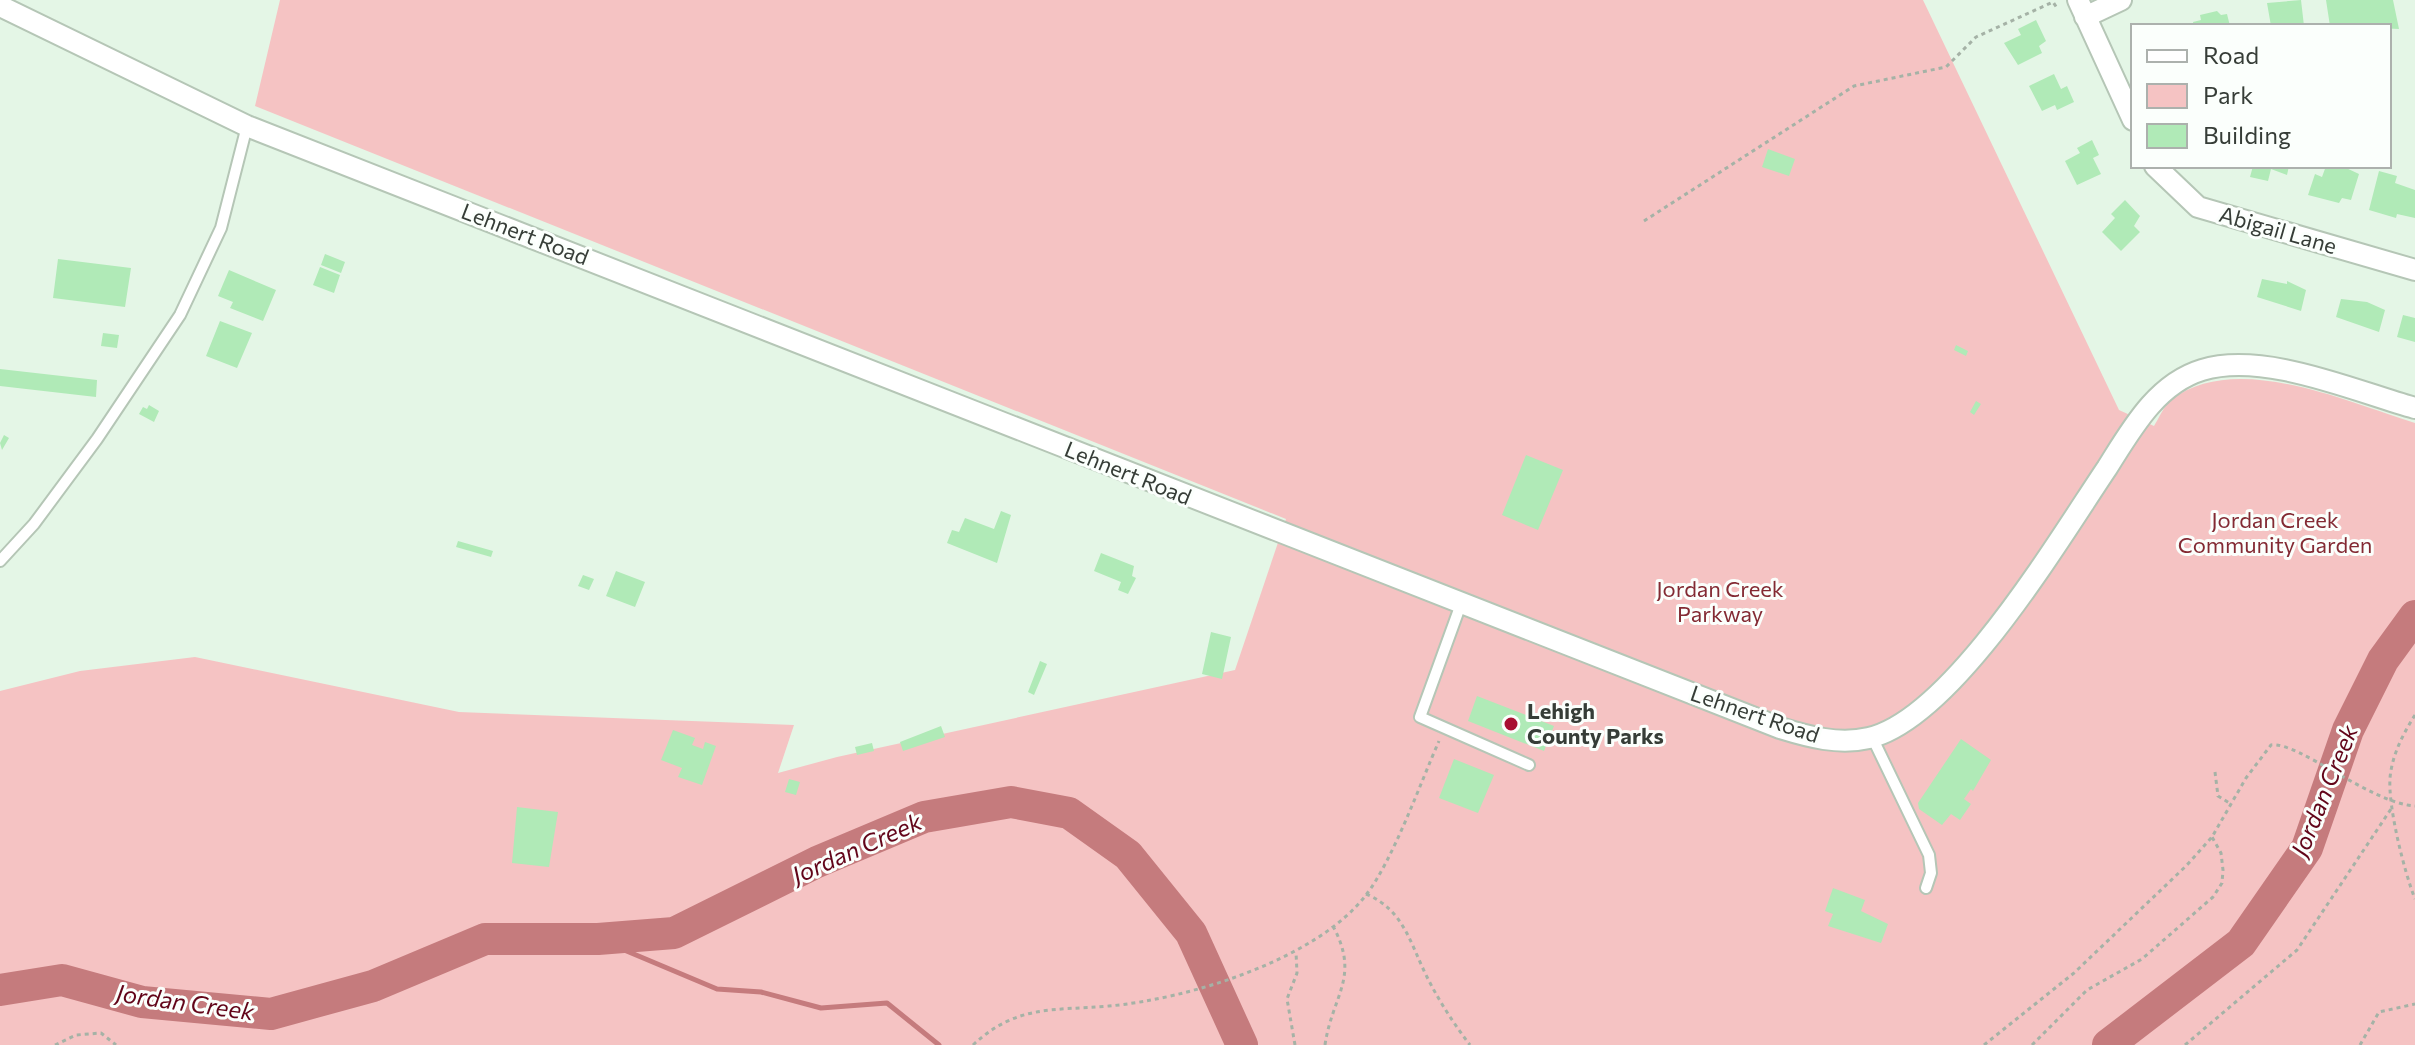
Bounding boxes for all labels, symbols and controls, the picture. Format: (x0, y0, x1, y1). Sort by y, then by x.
legend (2131, 24, 2391, 168)
text: Road (2203, 40, 2259, 69)
text: Park (2203, 80, 2253, 109)
text: Building (2203, 120, 2291, 149)
street label: Lehnert Road (458, 197, 593, 270)
street label: Abigail Lane (2216, 200, 2340, 259)
street label: Lehnert Road (1061, 435, 1196, 510)
park label: Jordan Creek Community Garden (2178, 506, 2372, 558)
park label: Jordan Creek Parkway (1656, 575, 1784, 627)
street label: Lehnert Road (1687, 679, 1823, 748)
place label: Lehigh County Parks (1527, 697, 1664, 749)
marker: Lehigh County Parks (1502, 715, 1520, 733)
water label: Jordan Creek (2283, 720, 2363, 862)
water label: Jordan Creek (785, 806, 927, 890)
water label: Jordan Creek (112, 977, 257, 1026)

